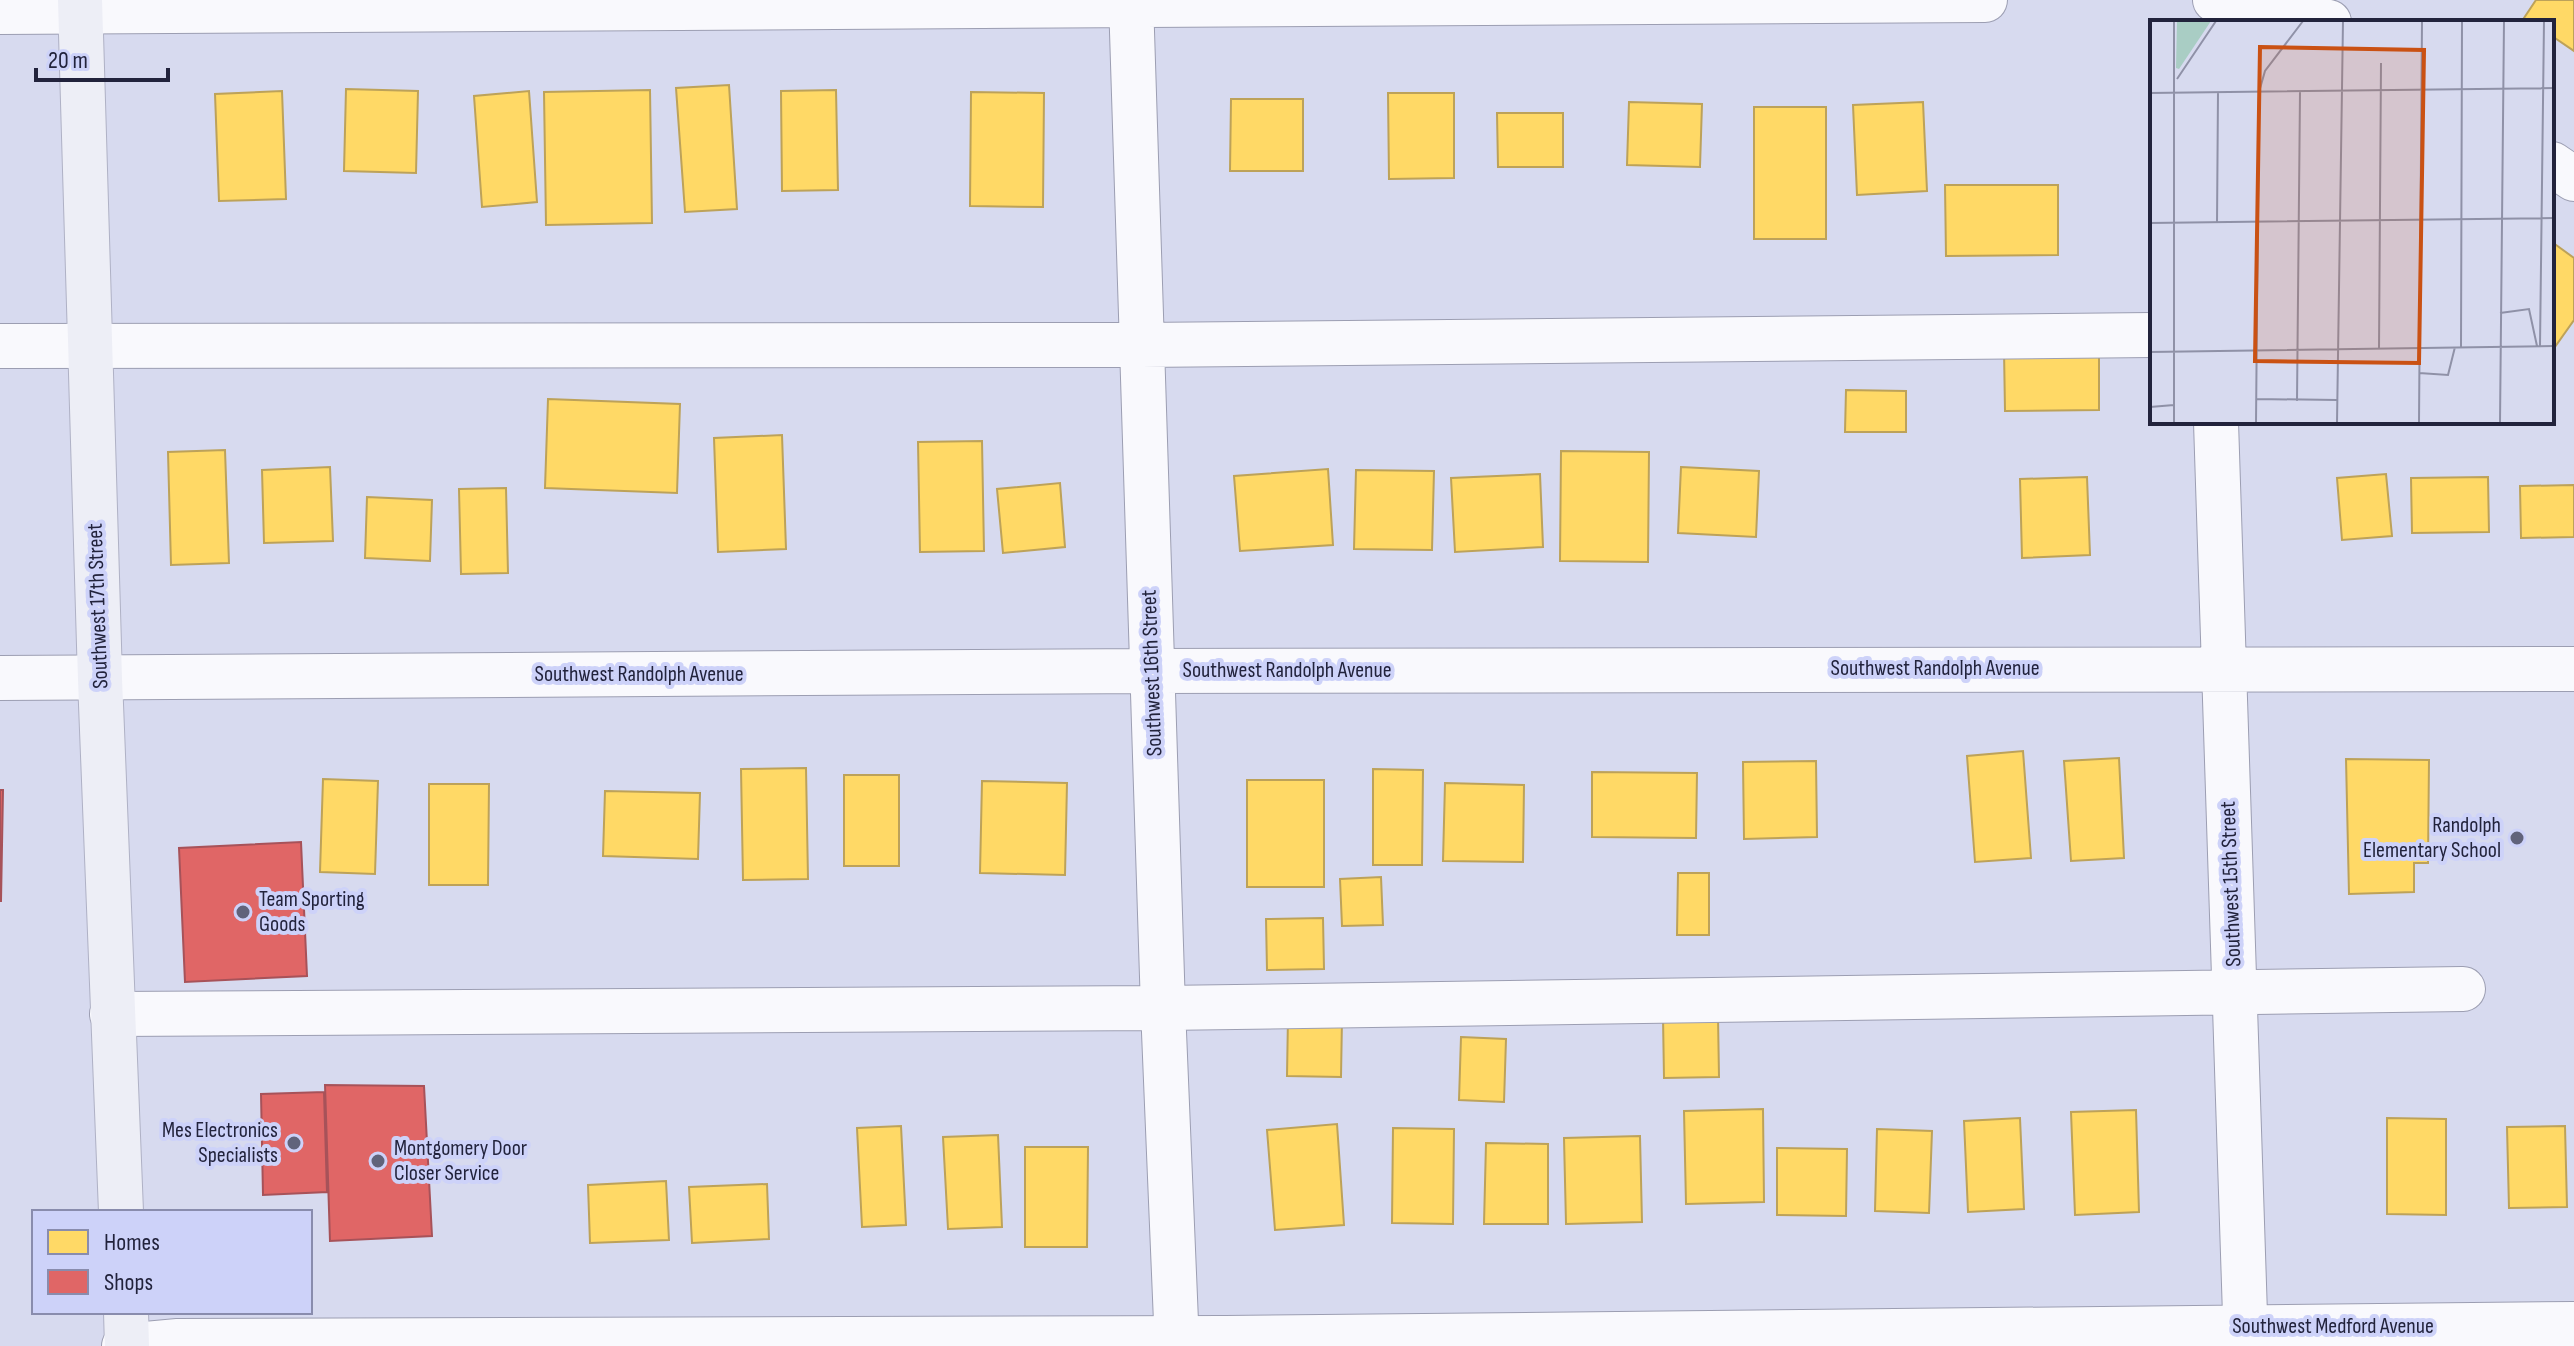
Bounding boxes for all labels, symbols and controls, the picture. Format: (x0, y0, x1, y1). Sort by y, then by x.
inset map (2150, 20, 2554, 424)
scale bar (36, 32, 168, 82)
text: 20 m (48, 46, 88, 75)
street label: Southwest 17th Street (82, 522, 114, 689)
street label: Southwest 16th Street (1136, 589, 1168, 757)
street label: Southwest Randolph Avenue (1830, 655, 2040, 682)
street label: Southwest Randolph Avenue (1182, 657, 1392, 684)
street label: Southwest Randolph Avenue (534, 661, 744, 688)
street label: Southwest 15th Street (2215, 800, 2247, 967)
place label: Randolph Elementary School (2363, 812, 2501, 864)
marker: Randolph Elementary School (2508, 829, 2526, 847)
place label: Team Sporting Goods (259, 886, 365, 938)
marker: Team Sporting Goods (234, 903, 252, 921)
place label: Mes Electronics Specialists (162, 1117, 278, 1169)
marker: Mes Electronics Specialists (285, 1134, 303, 1152)
place label: Montgomery Door Closer Service (394, 1135, 527, 1187)
marker: Montgomery Door Closer Service (369, 1152, 387, 1170)
legend (32, 1210, 312, 1314)
text: Homes (104, 1228, 160, 1257)
text: Shops (104, 1268, 153, 1297)
street label: Southwest Medford Avenue (2232, 1313, 2434, 1340)

